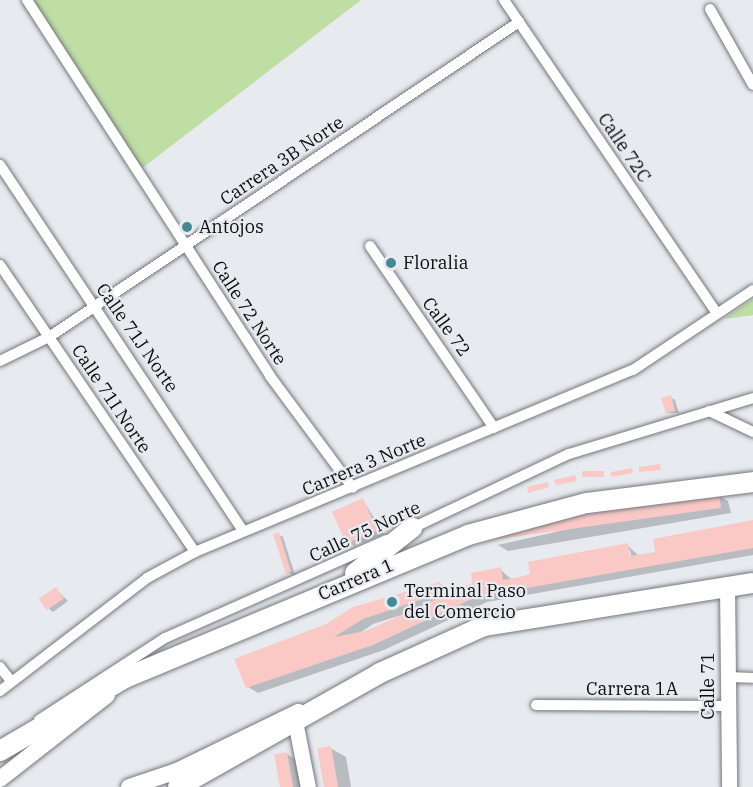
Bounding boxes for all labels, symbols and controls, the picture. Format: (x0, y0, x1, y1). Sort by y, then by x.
street label: Calle 72C (593, 109, 655, 187)
street label: Carrera 3B Norte (216, 112, 348, 210)
place label: Antojos (199, 216, 264, 238)
marker: Antojos (180, 220, 194, 234)
place label: Floralia (403, 252, 469, 274)
marker: Floralia (384, 256, 398, 270)
street label: Calle 72 Norte (207, 257, 291, 369)
street label: Calle 71J Norte (91, 279, 183, 397)
street label: Calle 72 (417, 293, 475, 361)
street label: Calle 71I Norte (67, 341, 155, 457)
street label: Carrera 3 Norte (299, 429, 429, 501)
street label: Calle 75 Norte (306, 497, 424, 567)
street label: Carrera 1 (315, 554, 397, 606)
place label: Terminal Paso del Comercio (404, 581, 526, 624)
marker: Terminal Paso del Comercio (385, 595, 399, 609)
street label: Calle 71 (697, 652, 719, 720)
street label: Carrera 1A (586, 678, 678, 700)

